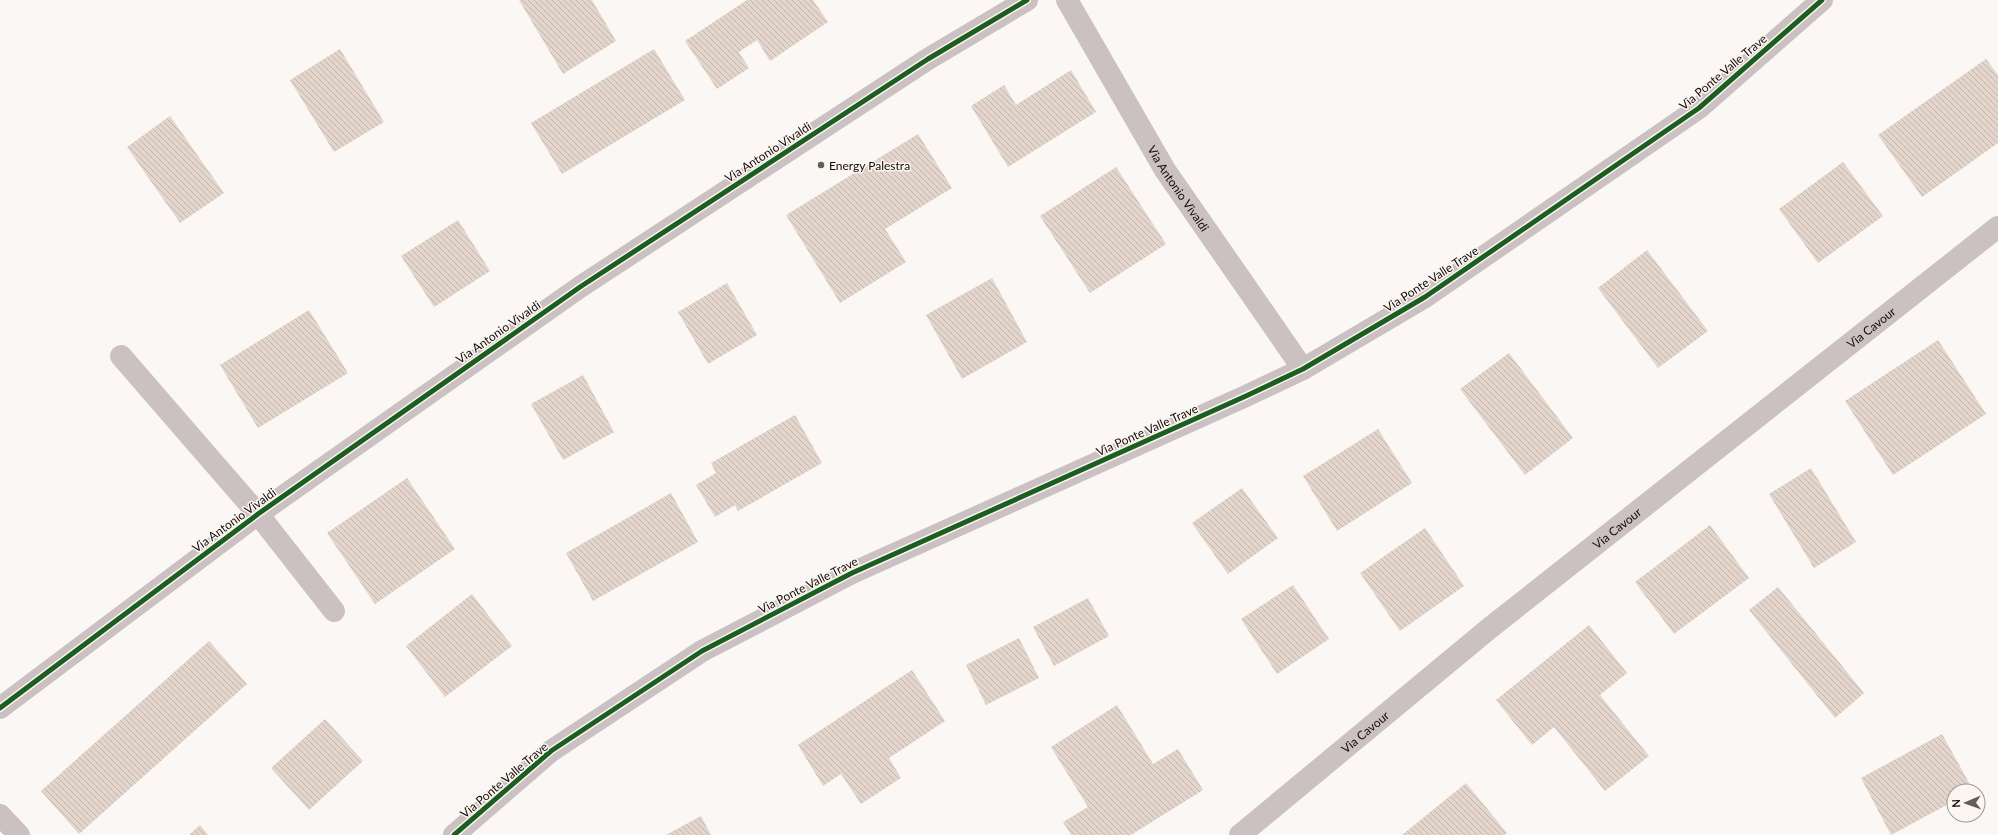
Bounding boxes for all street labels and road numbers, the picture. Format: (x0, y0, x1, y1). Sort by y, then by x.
street label: Via Ponte Valle Trave (1676, 31, 1770, 113)
street label: Via Antonio Vivaldi (722, 118, 814, 186)
street label: Via Antonio Vivaldi (1145, 143, 1213, 234)
street label: Via Ponte Valle Trave (1381, 243, 1481, 315)
street label: Via Antonio Vivaldi (453, 297, 543, 367)
street label: Via Cavour (1844, 303, 1899, 351)
street label: Via Ponte Valle Trave (1094, 401, 1200, 459)
street label: Via Antonio Vivaldi (189, 485, 279, 555)
street label: Via Cavour (1589, 504, 1644, 552)
street label: Via Ponte Valle Trave (756, 553, 860, 617)
street label: Via Cavour (1338, 707, 1392, 756)
street label: Via Ponte Valle Trave (457, 739, 551, 821)

